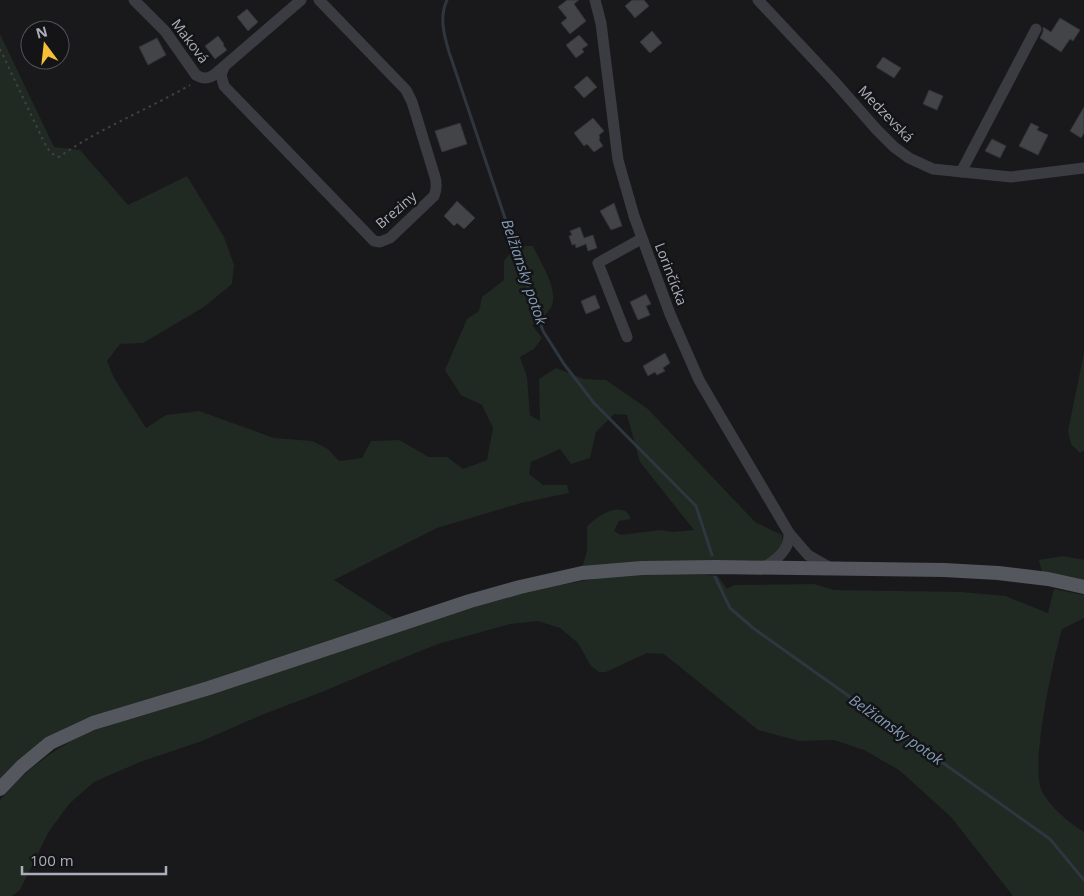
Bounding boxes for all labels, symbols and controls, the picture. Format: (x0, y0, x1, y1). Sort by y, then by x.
street label: Maková (167, 15, 213, 67)
north arrow (20, 20, 70, 70)
text: N (34, 21, 49, 43)
street label: Medzevská (854, 81, 918, 146)
street label: Breziny (371, 186, 421, 233)
water label: Belžiansky potok (498, 216, 553, 328)
street label: Lorinčícka (651, 240, 692, 308)
water label: Belžiansky potok (846, 689, 948, 769)
scale bar (22, 844, 166, 876)
text: 100 m (30, 850, 74, 870)

